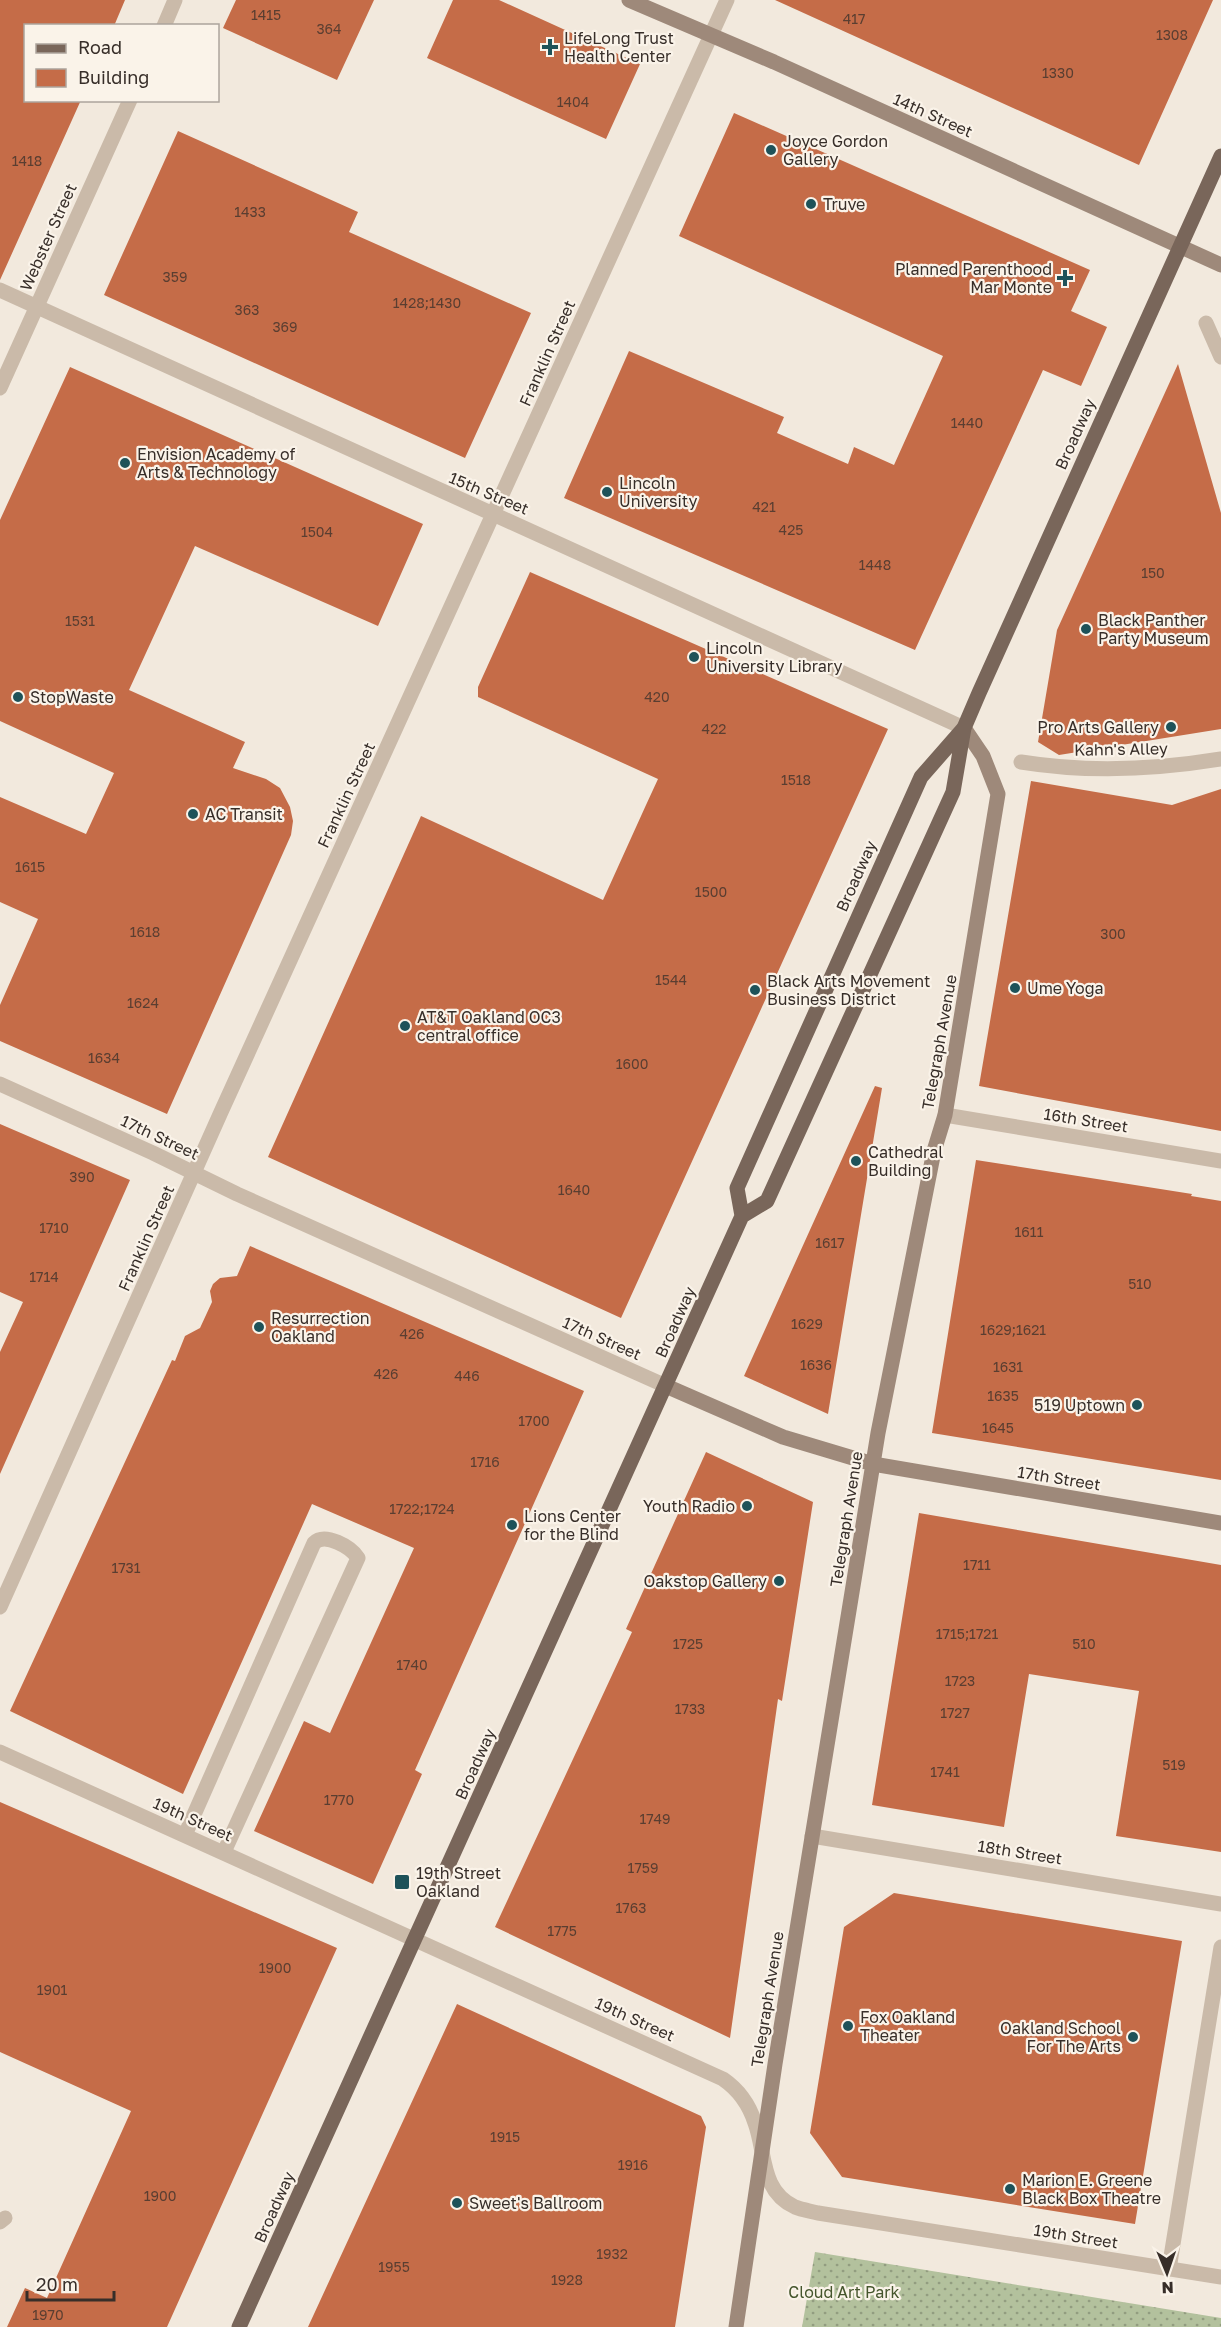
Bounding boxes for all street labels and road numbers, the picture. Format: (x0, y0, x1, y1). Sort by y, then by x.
street label: 14th Street (890, 89, 976, 141)
street label: Webster Street (15, 180, 81, 294)
street label: Franklin Street (515, 297, 579, 409)
street label: Broadway (1050, 395, 1100, 473)
street label: 15th Street (446, 467, 532, 519)
street label: Kahn's Alley (1074, 738, 1168, 760)
street label: Franklin Street (313, 739, 379, 851)
street label: Broadway (831, 837, 881, 915)
street label: Telegraph Avenue (917, 973, 961, 1111)
street label: 16th Street (1042, 1103, 1130, 1137)
street label: 17th Street (118, 1110, 202, 1164)
street label: Franklin Street (114, 1182, 178, 1294)
street label: Broadway (650, 1283, 700, 1361)
street label: 17th Street (560, 1312, 644, 1364)
street label: Telegraph Avenue (825, 1450, 867, 1588)
street label: 17th Street (1016, 1462, 1102, 1494)
street label: Broadway (450, 1725, 500, 1803)
street label: 19th Street (150, 1793, 236, 1845)
street label: 18th Street (976, 1835, 1064, 1869)
street label: Telegraph Avenue (746, 1930, 788, 2068)
street label: 19th Street (592, 1993, 678, 2045)
street label: Broadway (249, 2168, 299, 2246)
street label: 19th Street (1032, 2219, 1120, 2253)

